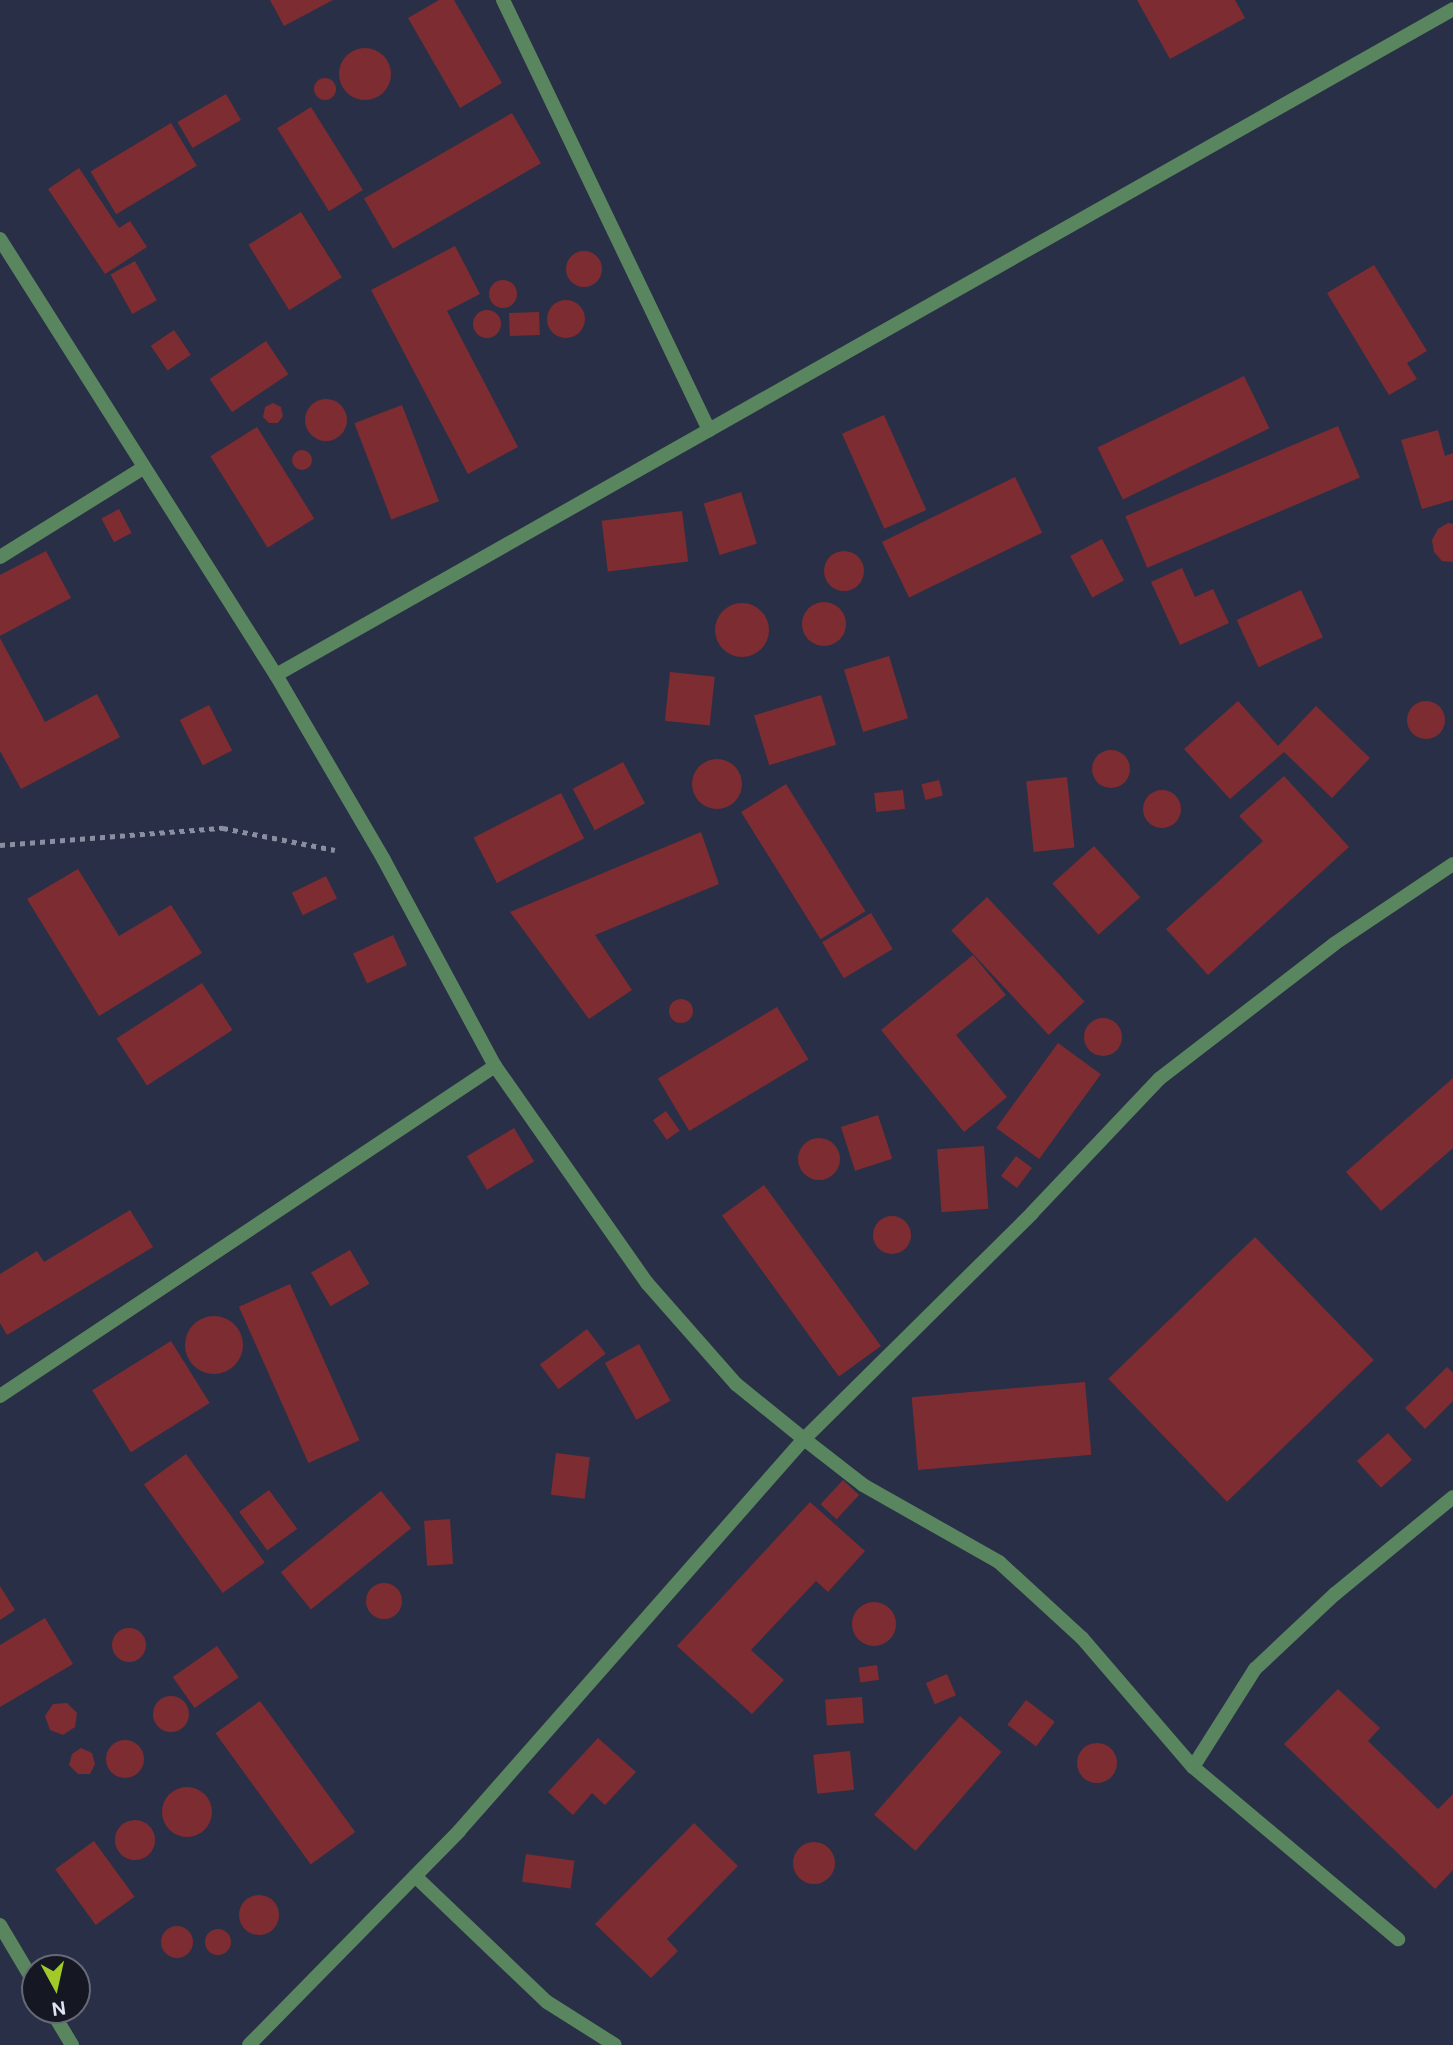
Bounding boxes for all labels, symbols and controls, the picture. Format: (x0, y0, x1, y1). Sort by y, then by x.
north arrow (21, 1954, 91, 2024)
text: N (50, 1995, 67, 2022)

